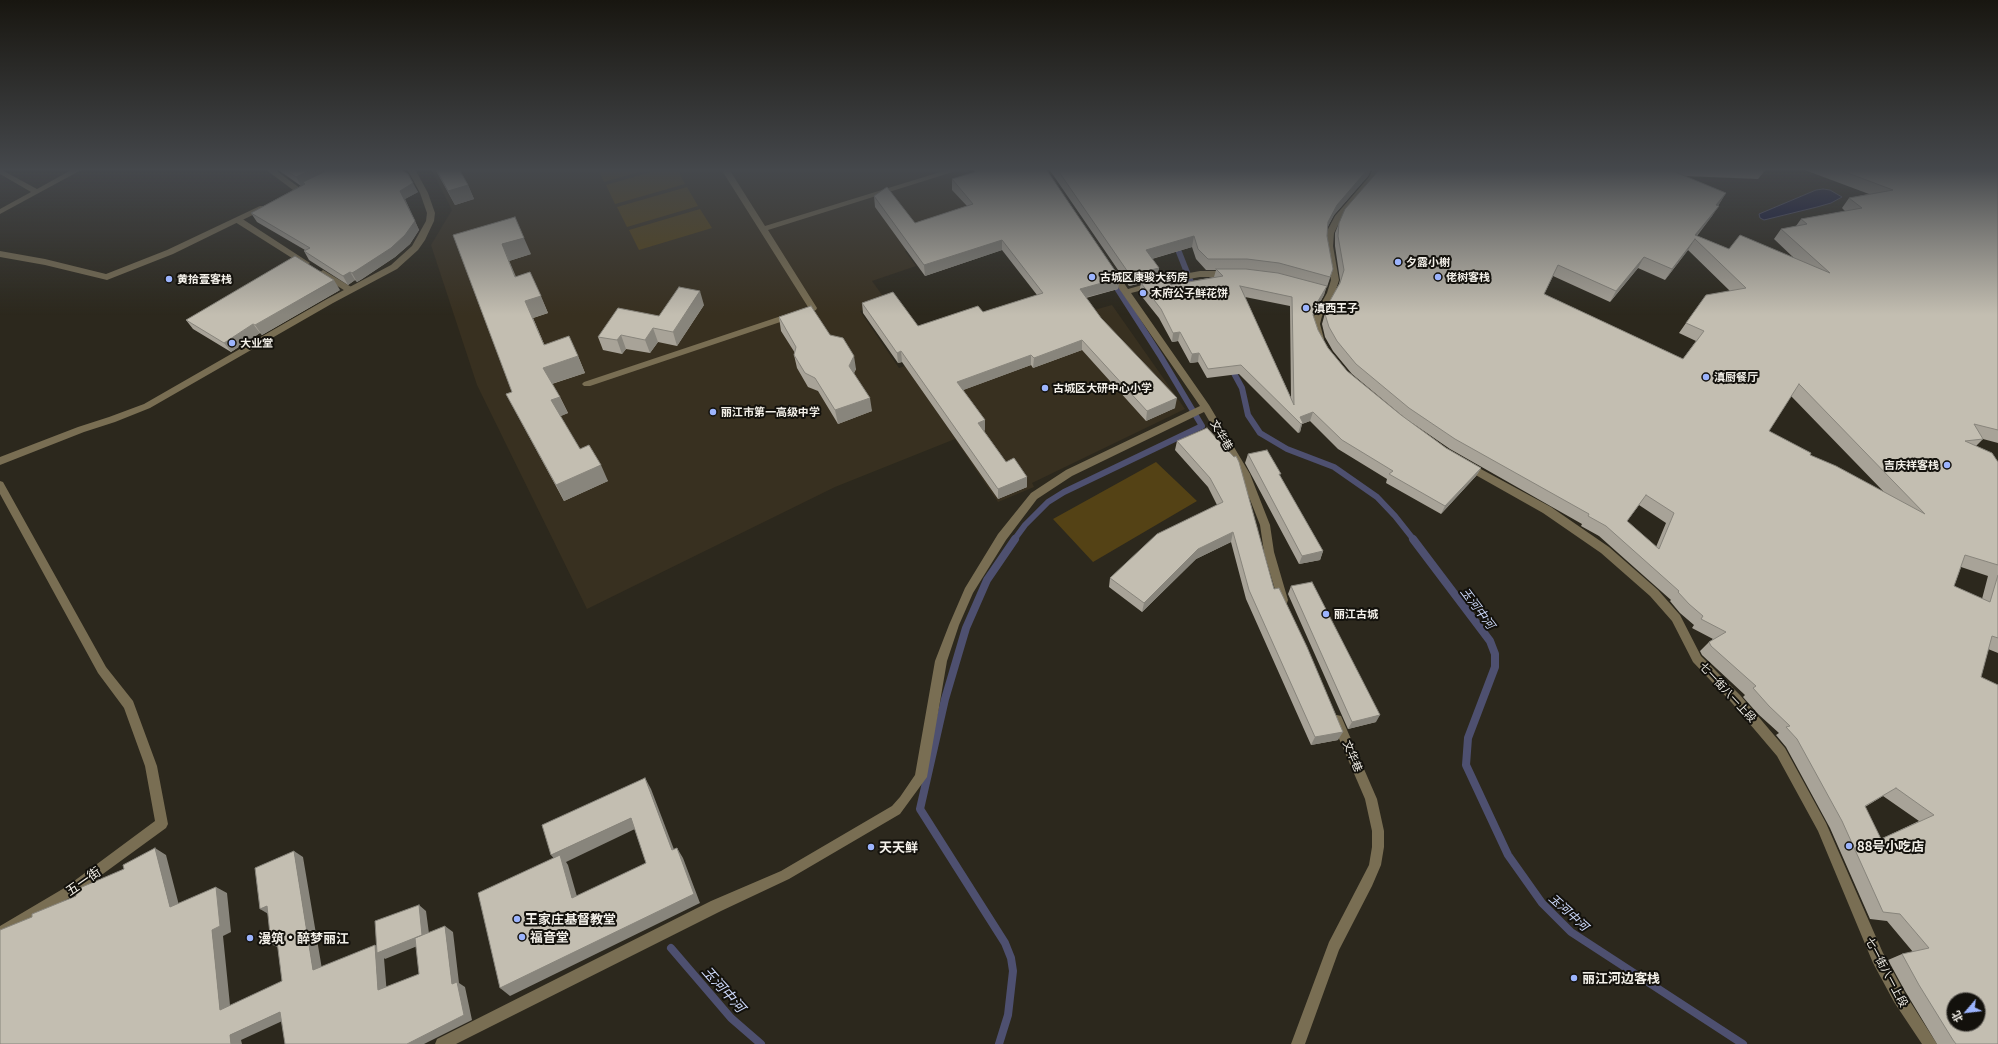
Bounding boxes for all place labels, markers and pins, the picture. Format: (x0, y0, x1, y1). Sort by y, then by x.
place label: 夕露小榭 (1406, 255, 1450, 269)
marker: 夕露小榭 (1393, 257, 1403, 267)
place label: 古城区康骏大药房 (1100, 270, 1188, 284)
place label: 佬树客栈 (1446, 270, 1490, 284)
place label: 黄拾壹客栈 (177, 272, 232, 286)
marker: 古城区康骏大药房 (1087, 272, 1097, 282)
marker: 佬树客栈 (1433, 272, 1443, 282)
marker: 黄拾壹客栈 (164, 274, 174, 284)
place label: 木府公子鲜花饼 (1151, 286, 1228, 300)
marker: 木府公子鲜花饼 (1138, 288, 1148, 298)
place label: 滇西王子 (1314, 301, 1358, 315)
marker: 滇西王子 (1301, 303, 1311, 313)
place label: 大业堂 (240, 336, 273, 350)
marker: 大业堂 (227, 338, 237, 348)
place label: 滇厨餐厅 (1714, 370, 1758, 384)
marker: 滇厨餐厅 (1701, 372, 1711, 382)
place label: 古城区大研中心小学 (1053, 381, 1152, 395)
marker: 古城区大研中心小学 (1040, 383, 1050, 393)
place label: 丽江市第一高级中学 (721, 405, 820, 419)
marker: 丽江市第一高级中学 (708, 407, 718, 417)
place label: 吉庆祥客栈 (1884, 458, 1939, 472)
marker: 吉庆祥客栈 (1942, 460, 1952, 470)
place label: 丽江古城 (1334, 607, 1378, 621)
marker: 丽江古城 (1321, 609, 1331, 619)
place label: 88号小吃店 (1857, 838, 1924, 854)
place label: 天天鲜 (879, 839, 918, 855)
marker: 88号小吃店 (1844, 841, 1854, 851)
marker: 天天鲜 (866, 842, 876, 852)
place label: 王家庄基督教堂 (525, 911, 616, 927)
marker: 王家庄基督教堂 (512, 914, 522, 924)
place label: 福音堂 (530, 929, 569, 945)
place label: 漫筑·醉梦丽江 (258, 930, 349, 946)
marker: 福音堂 (517, 932, 527, 942)
marker: 漫筑·醉梦丽江 (245, 933, 255, 943)
place label: 丽江河边客栈 (1582, 970, 1660, 986)
marker: 丽江河边客栈 (1569, 973, 1579, 983)

